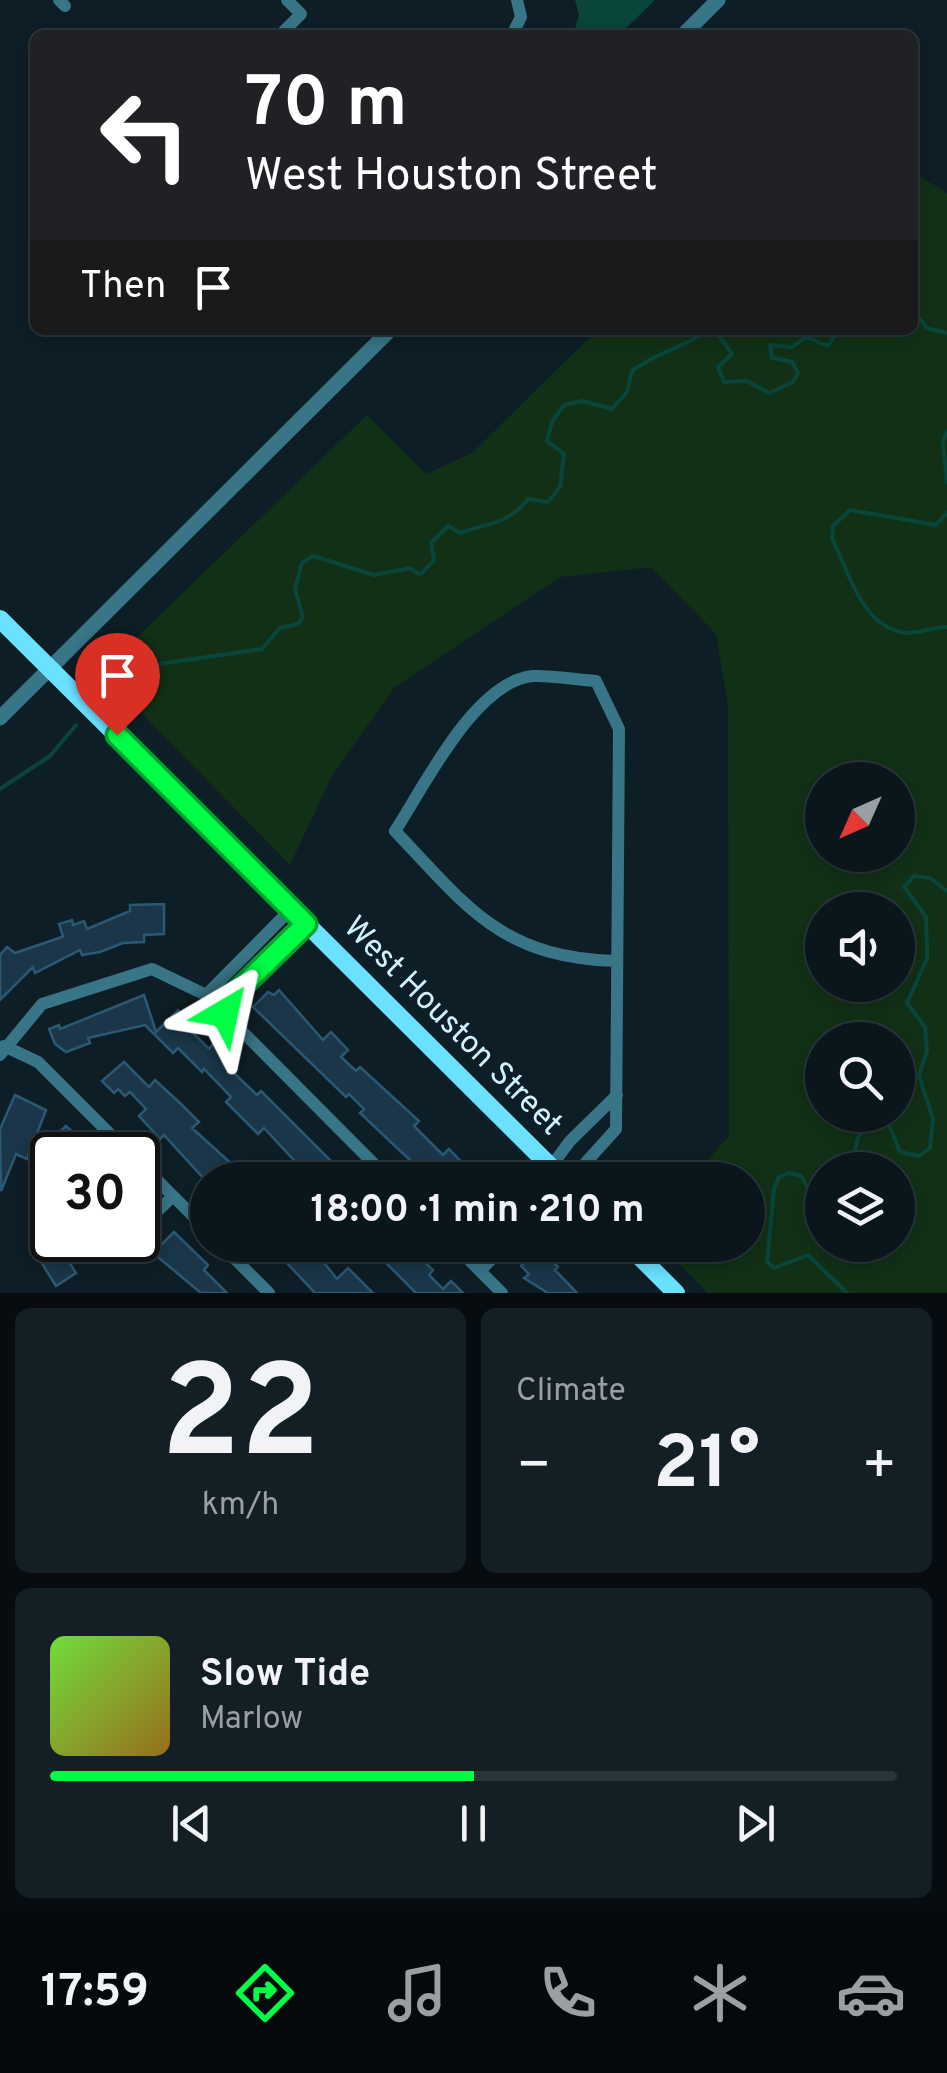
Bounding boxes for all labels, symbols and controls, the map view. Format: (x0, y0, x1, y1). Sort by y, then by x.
text: 70 m (245, 62, 408, 151)
icon: left (80, 70, 210, 200)
text: West Houston Street (245, 149, 658, 206)
icon: arrive (186, 260, 241, 315)
text: Then (80, 263, 166, 312)
pin (75, 633, 160, 736)
icon: arrive (90, 648, 145, 703)
north arrow (805, 762, 915, 872)
map controls (805, 762, 915, 1262)
button: sound (805, 892, 915, 1002)
street label: West Houston Street (334, 909, 570, 1145)
position arrow (173, 961, 277, 1065)
button: search (805, 1022, 915, 1132)
speed limit sign: 30 (30, 1132, 160, 1262)
button: layers (805, 1152, 915, 1262)
text: 18:00 · 1 min · 210 m (311, 1187, 644, 1236)
text: 22 (161, 1338, 320, 1503)
text: Climate (516, 1372, 626, 1412)
text: 21° (653, 1420, 760, 1515)
text: − (516, 1433, 551, 1503)
text: + (862, 1433, 897, 1503)
text: km/h (202, 1486, 279, 1526)
text: Slow Tide (200, 1651, 370, 1700)
text: Marlow (200, 1700, 303, 1740)
icon: previous (164, 1796, 219, 1851)
icon: pause (446, 1796, 501, 1851)
icon: next (728, 1796, 783, 1851)
icon: directions (230, 1958, 300, 2028)
icon: music (382, 1958, 452, 2028)
icon: phone (533, 1958, 603, 2028)
icon: climate (685, 1958, 755, 2028)
icon: car (836, 1958, 906, 2028)
text: 17:59 (41, 1965, 149, 2022)

